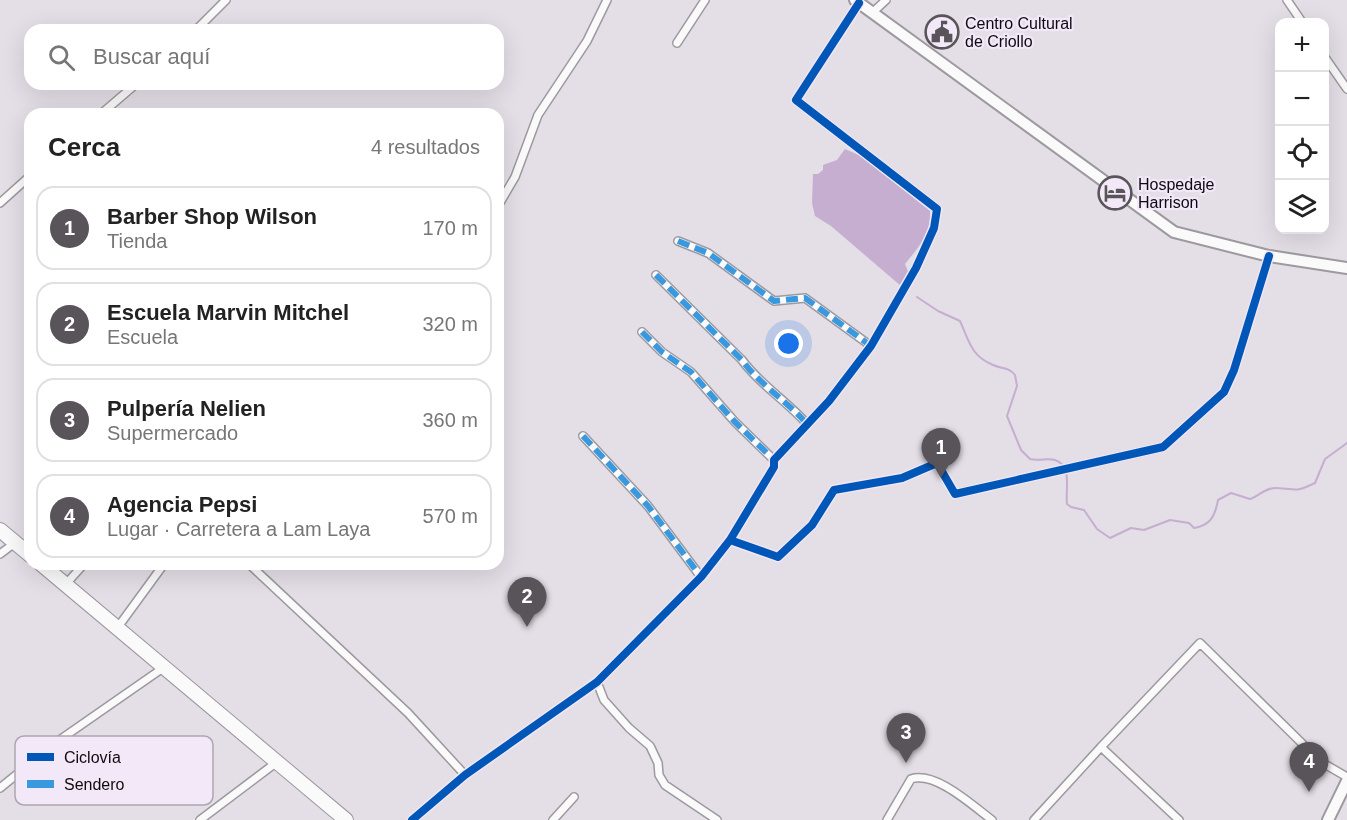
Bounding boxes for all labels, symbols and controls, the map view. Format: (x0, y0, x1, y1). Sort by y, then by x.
public building icon: Centro Cultural de Criollo (924, 14, 960, 50)
place label: Centro Cultural de Criollo (965, 15, 1073, 50)
map controls (1275, 18, 1329, 234)
button: + (1275, 18, 1329, 72)
search box (24, 24, 504, 90)
icon: search (45, 41, 78, 74)
text: Buscar aquí (93, 44, 210, 69)
button: − (1275, 72, 1329, 126)
button: locate (1275, 126, 1329, 180)
text: Cerca (48, 132, 120, 162)
text: 4 resultados (371, 136, 480, 158)
hotel icon: Hospedaje Harrison (1097, 175, 1133, 211)
place label: Hospedaje Harrison (1138, 176, 1215, 211)
button: layers (1275, 180, 1329, 234)
text: Barber Shop Wilson (107, 204, 317, 229)
text: 1 (64, 217, 75, 239)
text: 170 m (422, 217, 478, 239)
text: Tienda (107, 230, 167, 252)
text: Escuela Marvin Mitchel (107, 300, 349, 325)
text: 2 (64, 313, 75, 335)
text: 320 m (422, 313, 478, 335)
text: Escuela (107, 326, 178, 348)
your location (774, 329, 803, 358)
text: Pulpería Nelien (107, 396, 266, 421)
text: 3 (64, 409, 75, 431)
text: 360 m (422, 409, 478, 431)
text: Supermercado (107, 422, 238, 444)
pin: 1 (922, 428, 960, 478)
text: Agencia Pepsi (107, 492, 257, 517)
text: 4 (64, 505, 75, 527)
text: 570 m (422, 505, 478, 527)
text: Lugar · Carretera a Lam Laya (107, 518, 370, 540)
pin: 2 (508, 578, 546, 627)
pin: 3 (886, 714, 926, 763)
legend (15, 736, 213, 805)
pin: 4 (1290, 742, 1328, 792)
text: Ciclovía (64, 749, 121, 766)
text: Sendero (64, 776, 125, 793)

